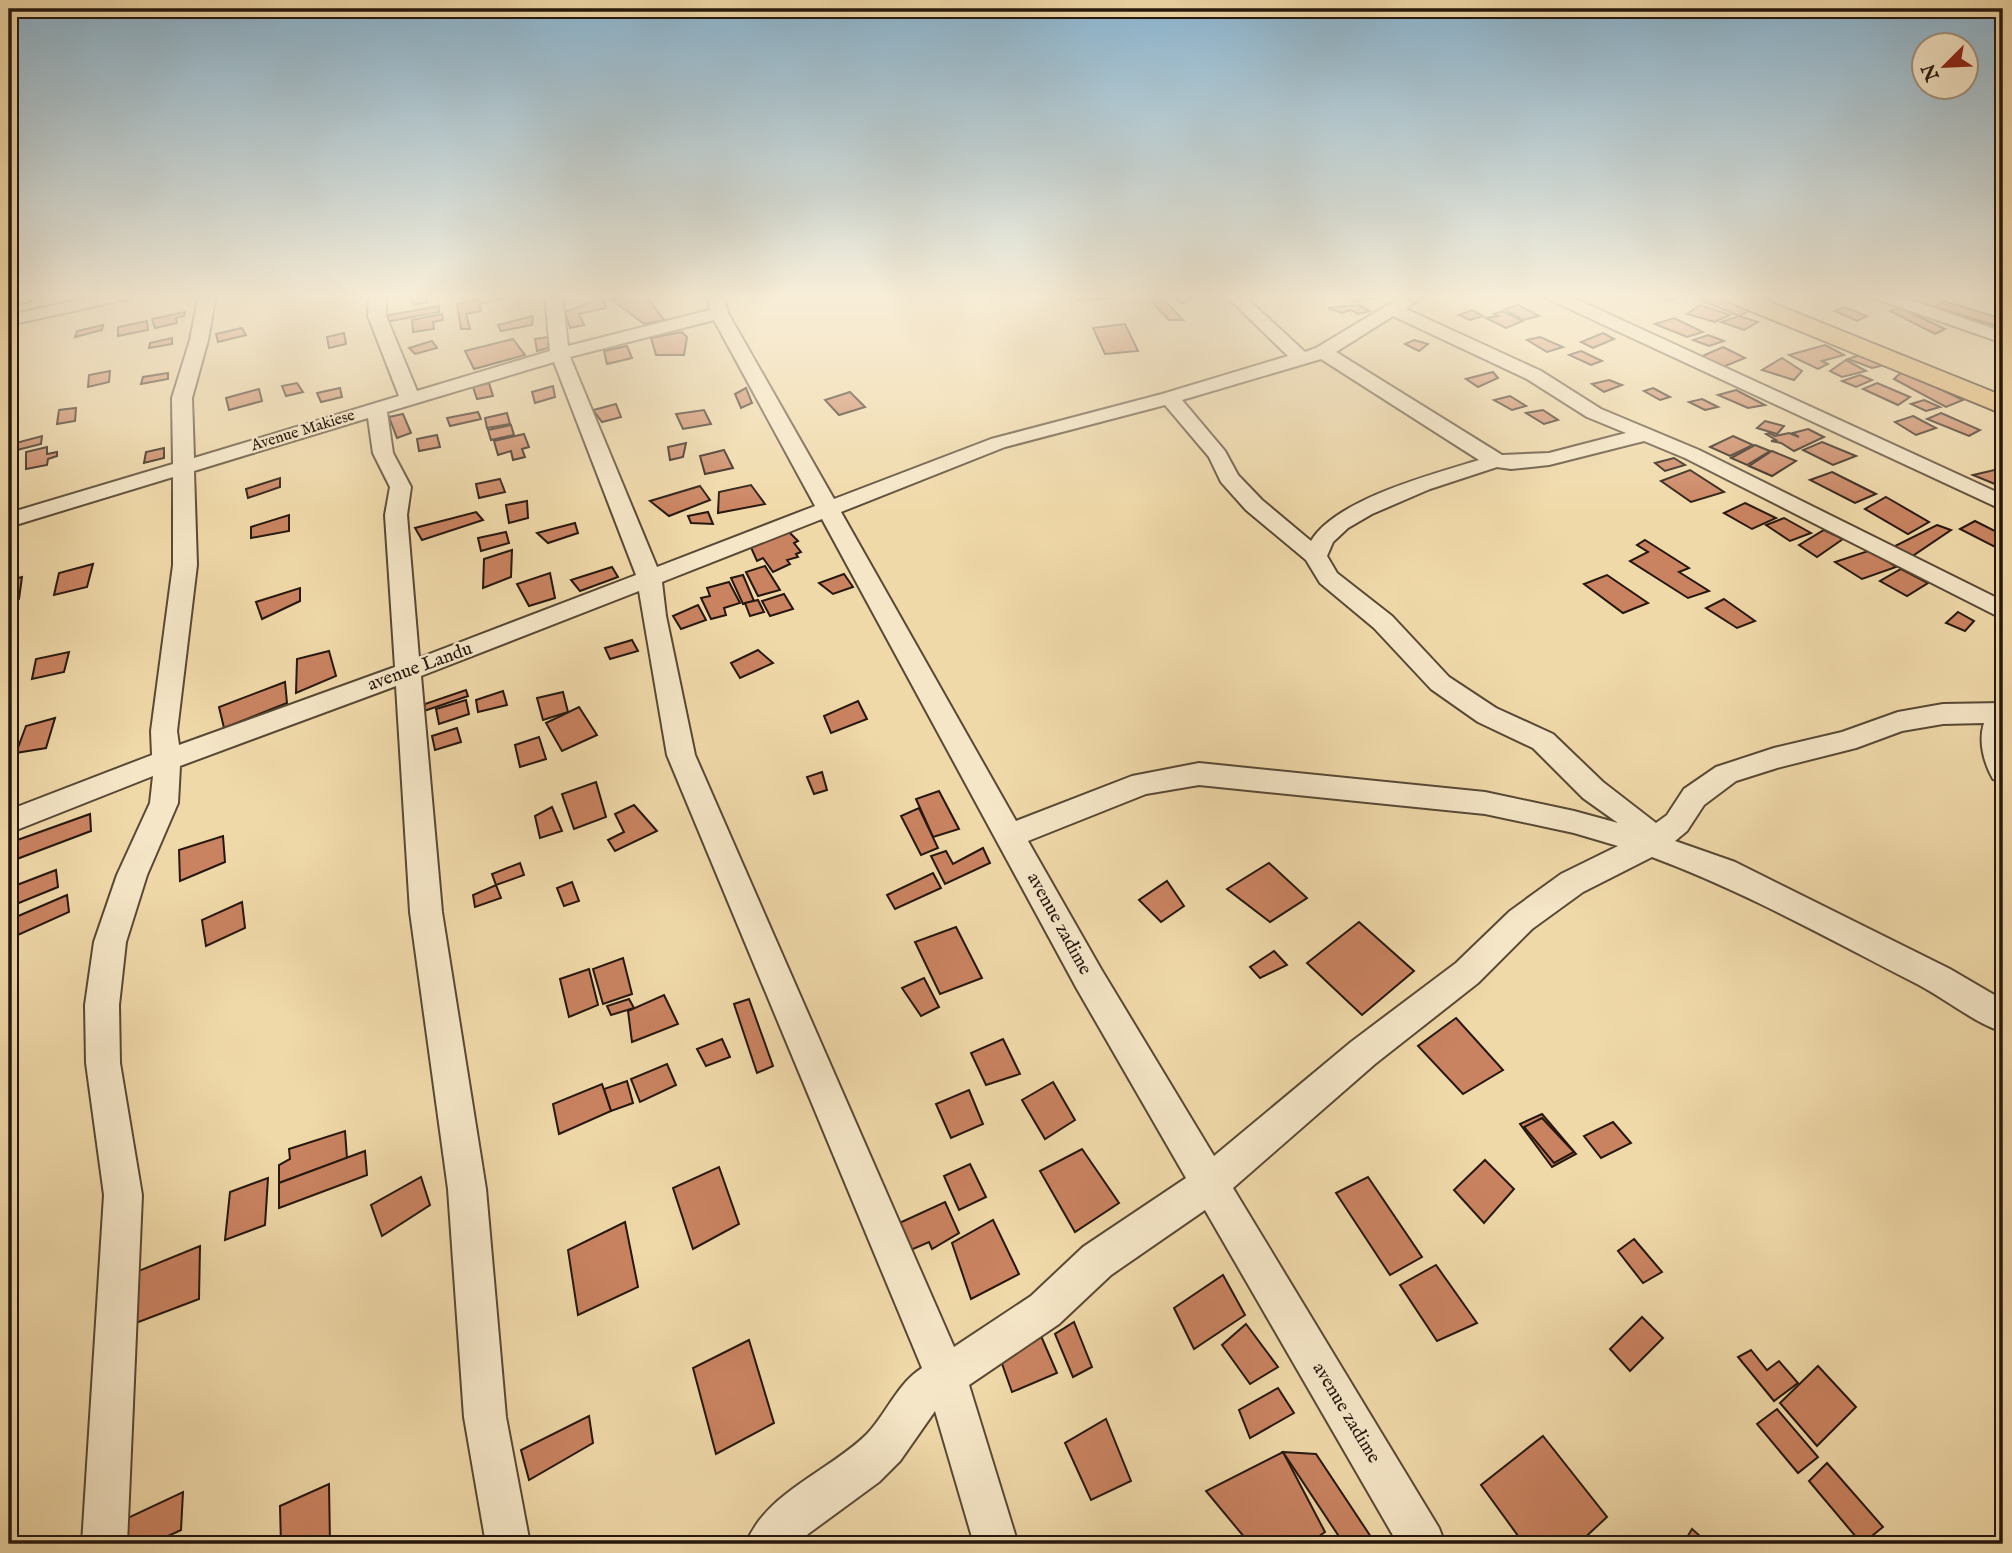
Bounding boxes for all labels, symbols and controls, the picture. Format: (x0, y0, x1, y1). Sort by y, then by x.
north arrow (1910, 32, 1980, 102)
text: N (1917, 59, 1946, 85)
street label: Avenue Makiese (248, 406, 357, 457)
street label: avenue Landu (364, 637, 476, 697)
street label: avenue zadime (1021, 869, 1097, 980)
street label: avenue zadime (1307, 1358, 1386, 1468)

